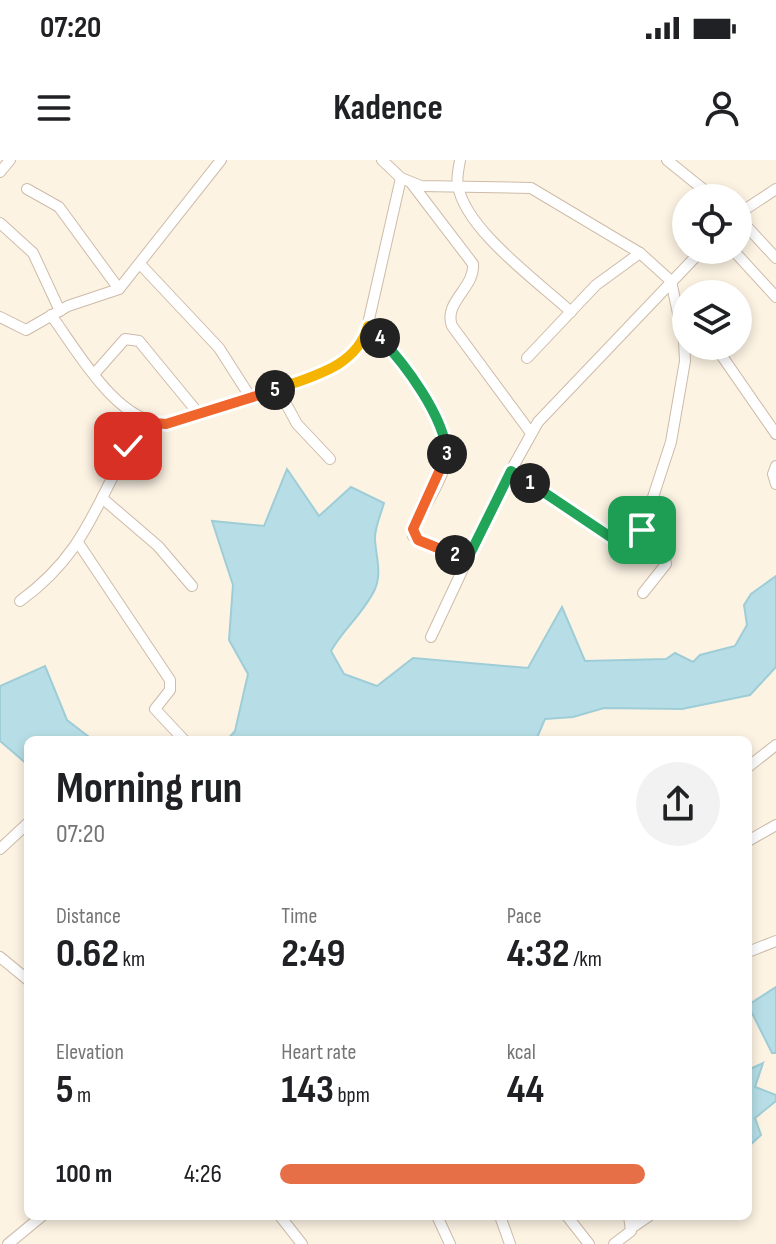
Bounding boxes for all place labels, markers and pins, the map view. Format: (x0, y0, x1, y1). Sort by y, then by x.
pin: 4 (360, 318, 400, 358)
pin: 5 (255, 370, 295, 410)
pin (94, 412, 162, 480)
pin: 3 (427, 434, 467, 474)
pin: 1 (510, 463, 550, 503)
pin (608, 496, 676, 564)
pin: 2 (435, 535, 475, 575)

